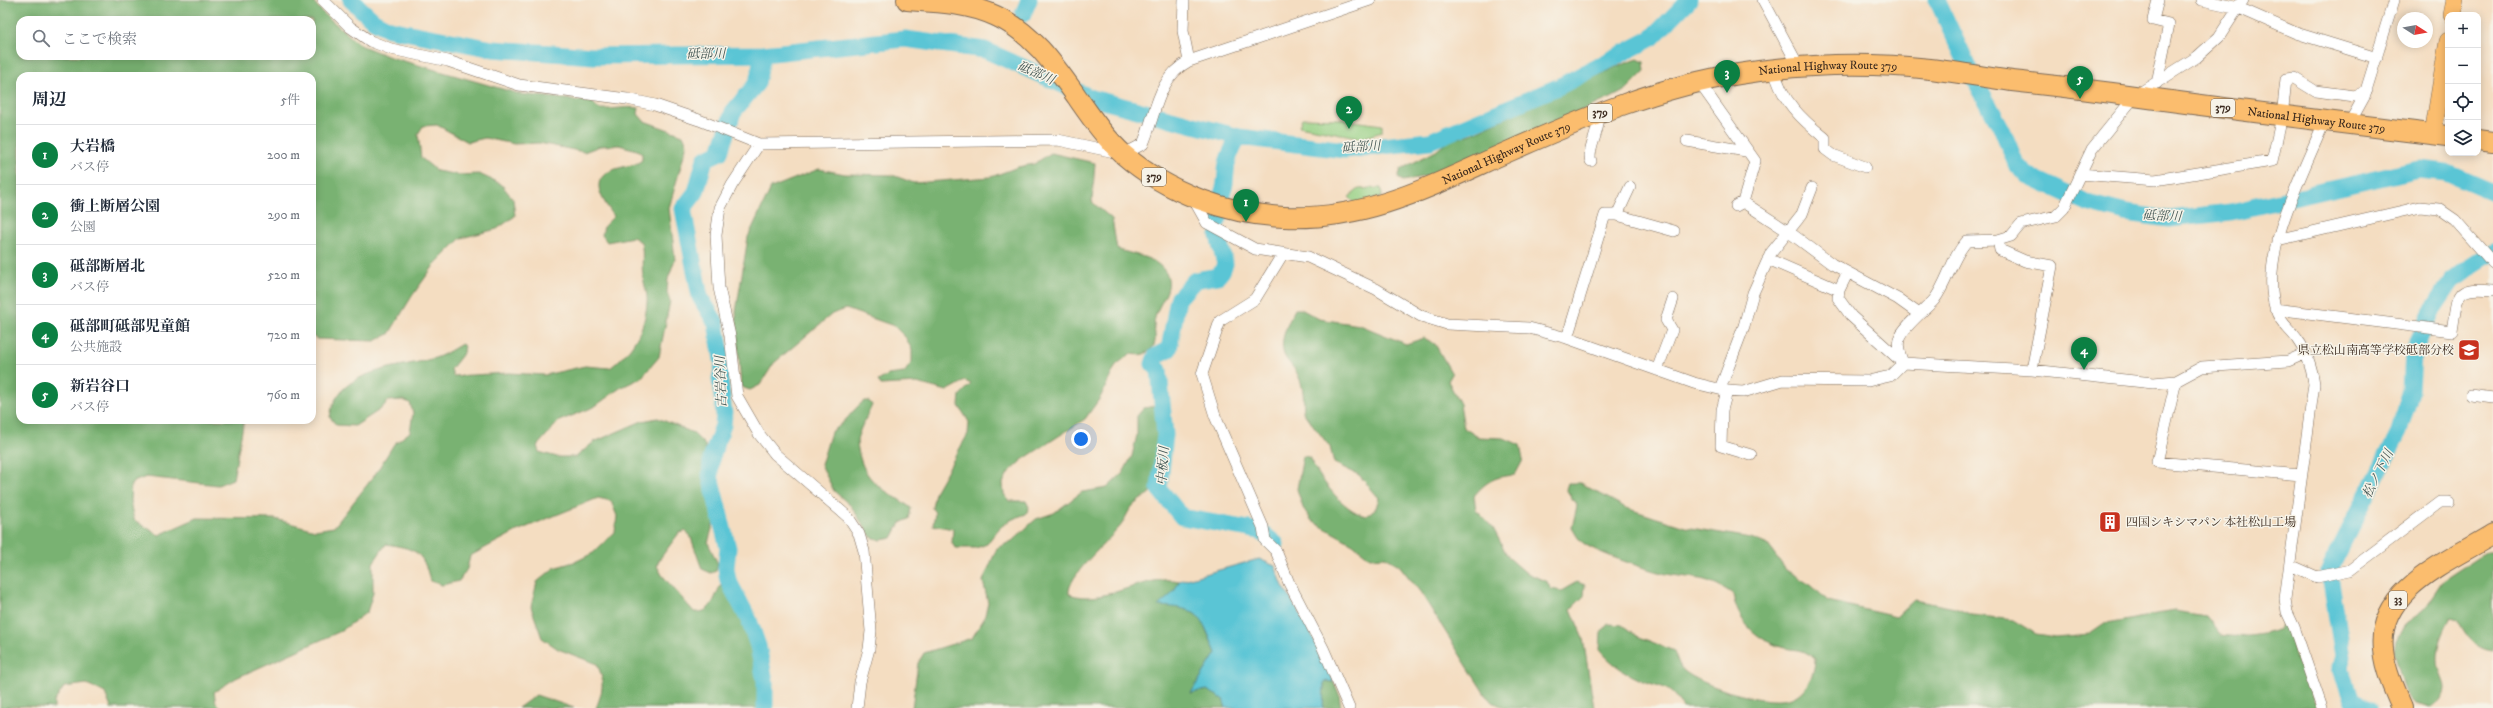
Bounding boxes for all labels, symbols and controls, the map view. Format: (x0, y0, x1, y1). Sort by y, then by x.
north arrow (2397, 12, 2433, 48)
map controls (2445, 12, 2481, 156)
button: + (2445, 12, 2481, 48)
search box (16, 16, 316, 60)
icon: search (30, 27, 52, 49)
text: ここで検索 (62, 30, 137, 49)
water label: 砥部川 (686, 46, 728, 62)
button: − (2445, 48, 2481, 84)
street label: National Highway Route 379 (1758, 57, 1898, 79)
water label: 砥部川 (1015, 58, 1059, 89)
pin: 3 (1714, 60, 1740, 93)
pin: 5 (2067, 66, 2093, 99)
button: locate (2445, 84, 2481, 120)
text: 周辺 (32, 89, 66, 111)
text: 5件 (281, 92, 300, 108)
pin: 2 (1336, 96, 1362, 129)
road number: 379 (2211, 99, 2235, 117)
road number: 379 (1588, 104, 1612, 122)
street label: National Highway Route 379 (2246, 104, 2386, 136)
street label: National Highway Route 379 (1440, 118, 1573, 188)
button: layers (2445, 120, 2481, 156)
text: 大岩橋 (70, 137, 115, 156)
water label: 砥部川 (1341, 138, 1383, 156)
text: 1 (43, 147, 47, 163)
text: 200 m (267, 147, 300, 163)
text: バス停 (70, 159, 109, 175)
road number: 379 (1142, 168, 1166, 186)
pin: 1 (1233, 189, 1259, 222)
text: 衝上断層公園 (70, 197, 160, 216)
text: 2 (42, 207, 48, 223)
text: 290 m (268, 207, 300, 223)
water label: 砥部川 (2142, 207, 2184, 225)
text: 公園 (70, 219, 96, 235)
text: 砥部断層北 (70, 257, 145, 276)
text: 3 (43, 267, 47, 283)
text: 520 m (268, 267, 300, 283)
text: バス停 (70, 279, 109, 295)
text: 砥部町砥部児童館 (70, 317, 190, 336)
text: 4 (41, 327, 49, 343)
text: 720 m (267, 327, 300, 343)
pin: 4 (2071, 337, 2097, 370)
school or university icon: 県立松山南高等学校砥部分校 (2456, 337, 2482, 363)
text: 公共施設 (70, 339, 122, 355)
place label: 県立松山南高等学校砥部分校 (2298, 343, 2454, 358)
water label: 古岩谷川 (712, 354, 730, 408)
text: 新岩谷口 (70, 377, 130, 396)
text: 5 (42, 387, 48, 403)
text: 760 m (267, 387, 300, 403)
text: バス停 (70, 399, 109, 415)
your location (1071, 429, 1091, 449)
water label: 中板川 (1154, 444, 1172, 486)
water label: 松ノ下川 (2359, 445, 2398, 501)
building icon: 四国シキシマパン 本社松山工場 (2097, 509, 2123, 535)
place label: 四国シキシマパン 本社松山工場 (2126, 515, 2296, 530)
road number: 33 (2389, 591, 2407, 609)

